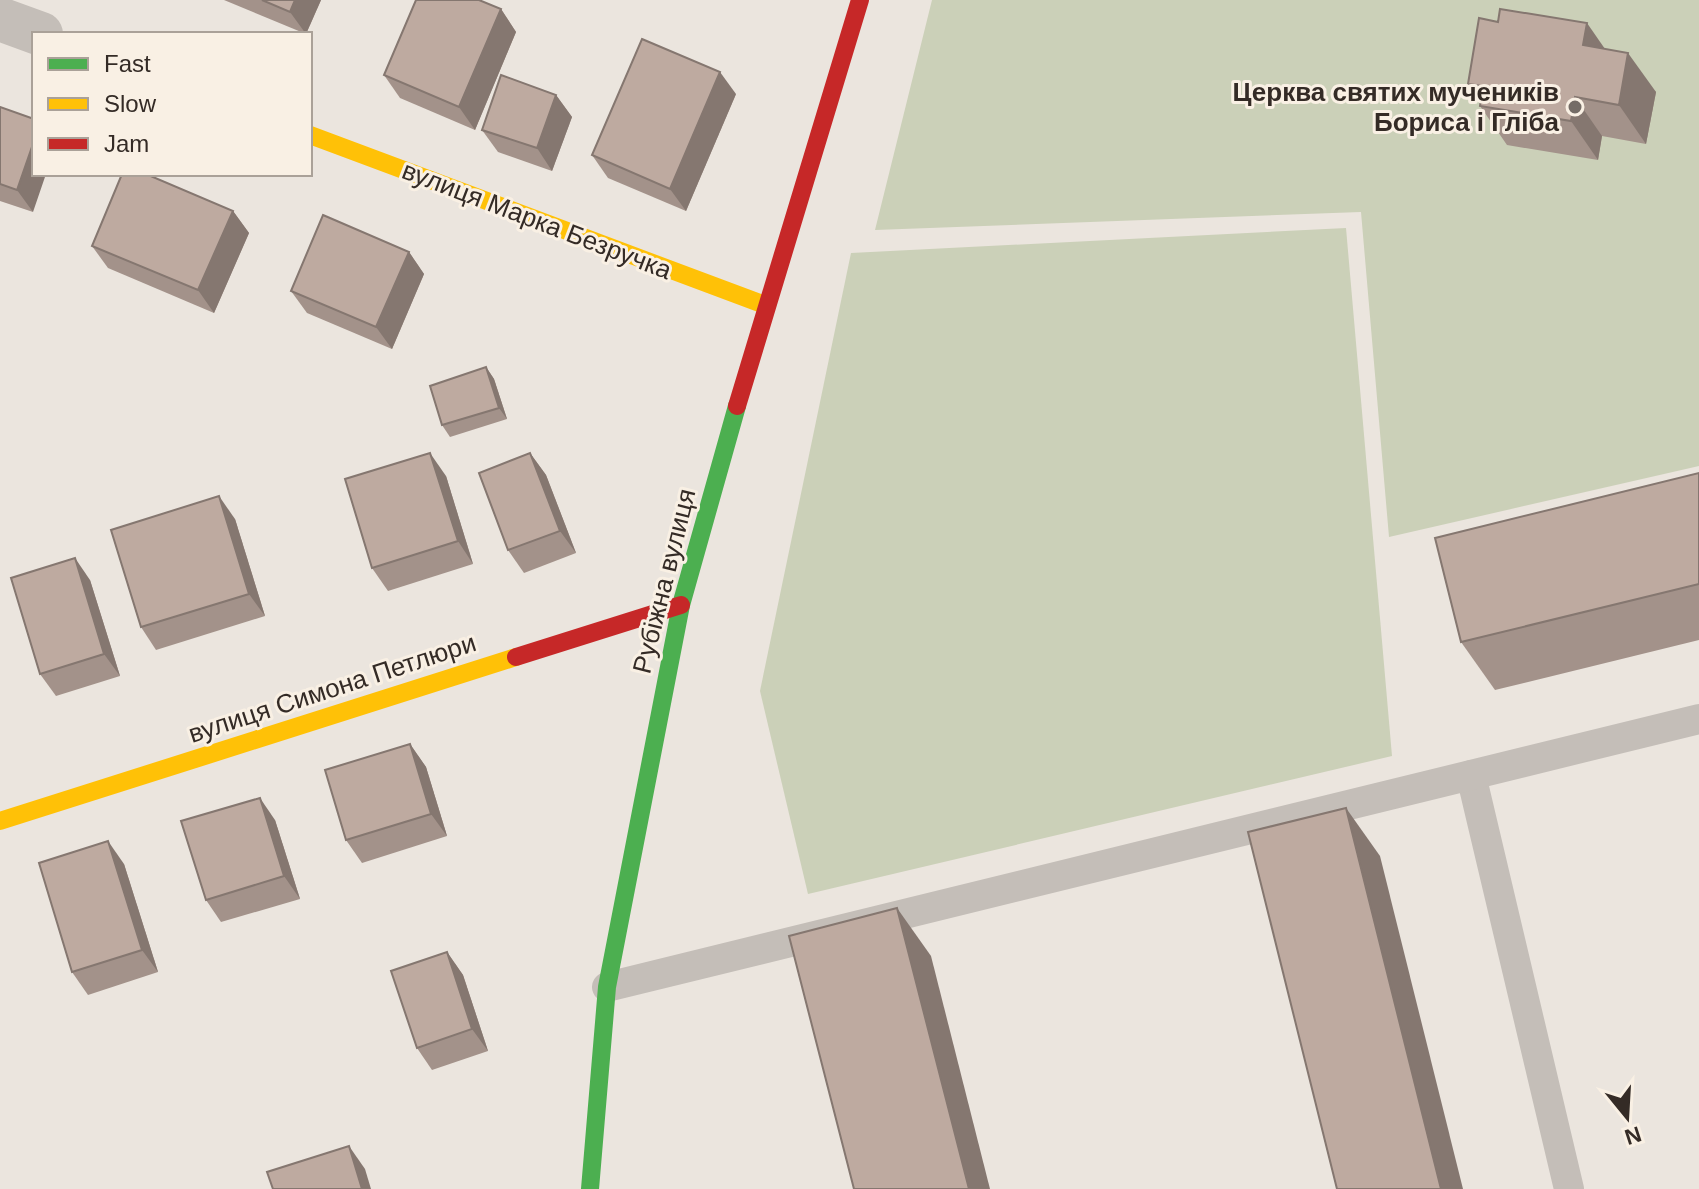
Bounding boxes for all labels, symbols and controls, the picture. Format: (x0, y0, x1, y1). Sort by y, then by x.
legend (32, 32, 312, 176)
text: Fast (104, 50, 151, 77)
place label: Церква святих мучеників Бориса і Гліба (1233, 77, 1560, 137)
text: Slow (104, 90, 157, 117)
marker: Церква святих мучеників Бориса і Гліба (1566, 98, 1584, 116)
text: Jam (104, 130, 149, 157)
street label: вулиця Марка Безручка (398, 155, 676, 285)
street label: Рубіжна вулиця (627, 486, 701, 676)
street label: вулиця Симона Петлюри (184, 627, 480, 749)
north arrow (1587, 1077, 1667, 1157)
text: N (1622, 1121, 1644, 1150)

